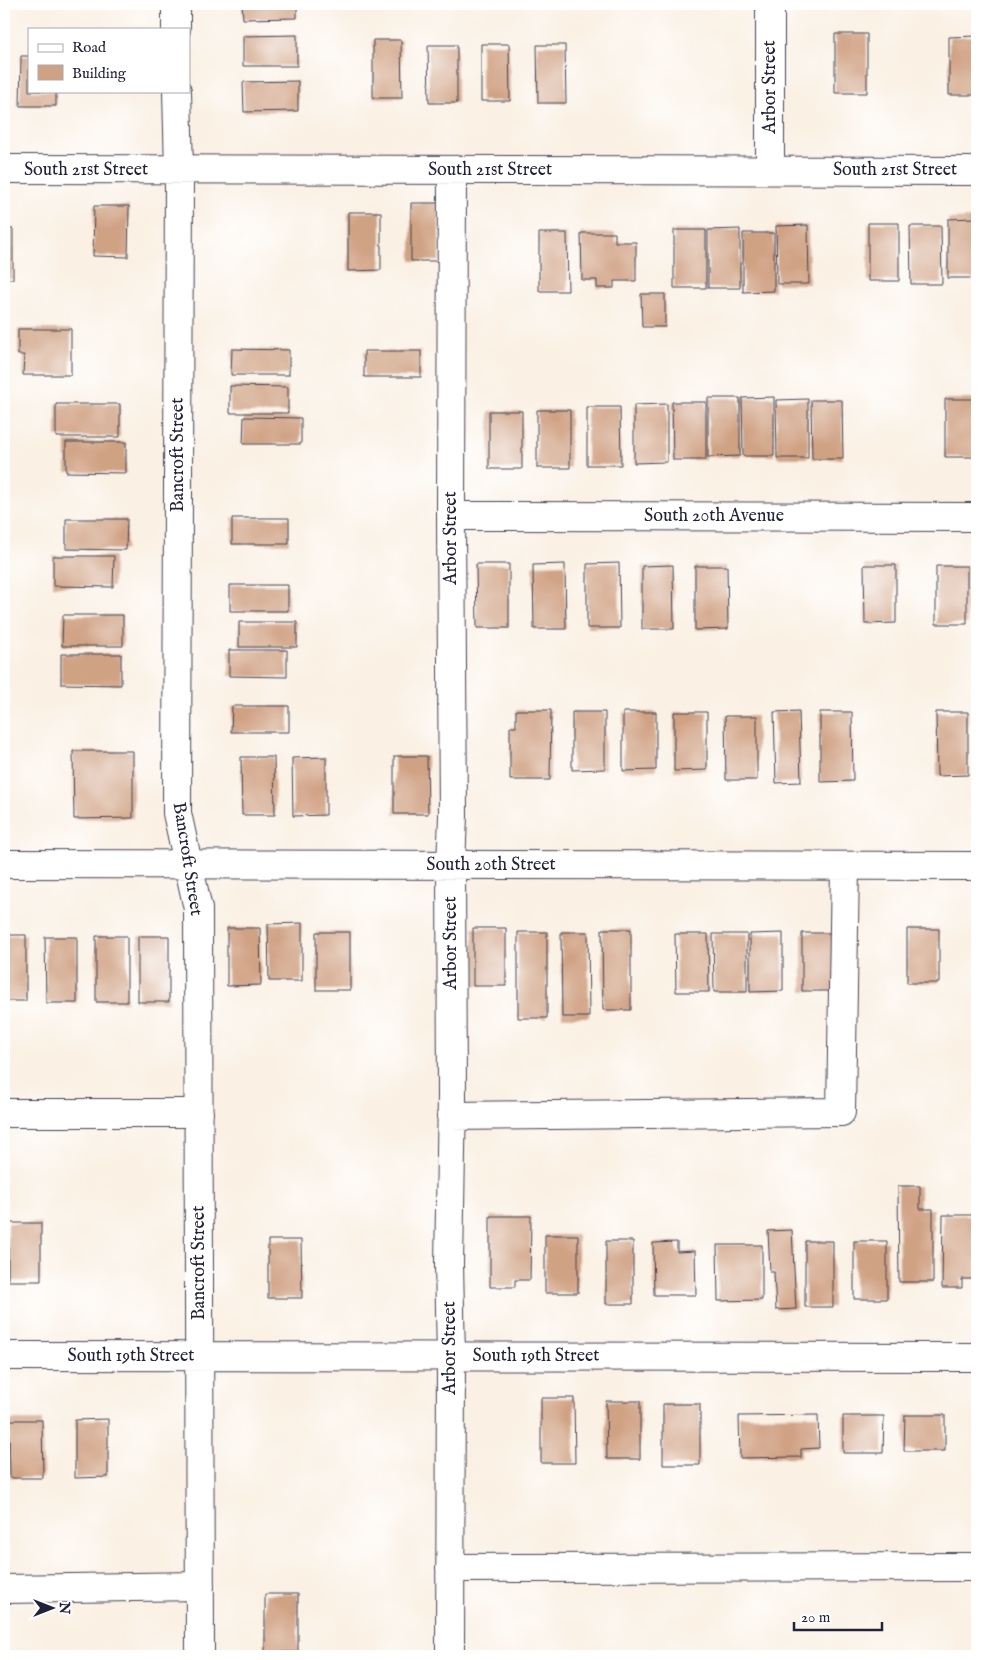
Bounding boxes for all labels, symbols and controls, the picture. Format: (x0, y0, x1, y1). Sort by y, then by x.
legend (28, 28, 190, 92)
text: Road (72, 38, 107, 57)
street label: Arbor Street (759, 40, 782, 135)
text: Building (72, 64, 127, 83)
street label: South 21st Street (24, 159, 148, 182)
street label: South 21st Street (428, 159, 552, 182)
street label: South 21st Street (833, 159, 957, 182)
street label: Bancroft Street (167, 398, 190, 512)
street label: Arbor Street (440, 491, 463, 586)
street label: South 20th Avenue (644, 505, 784, 528)
street label: Bancroft Street (167, 801, 207, 917)
street label: South 20th Street (426, 854, 556, 877)
street label: Arbor Street (440, 896, 463, 991)
street label: Bancroft Street (188, 1206, 211, 1320)
street label: Arbor Street (439, 1301, 462, 1396)
street label: South 19th Street (68, 1345, 194, 1368)
street label: South 19th Street (473, 1345, 599, 1368)
north arrow (28, 1582, 78, 1632)
scale bar (794, 1600, 881, 1632)
text: N (55, 1601, 73, 1614)
text: 20 m (801, 1608, 831, 1627)

